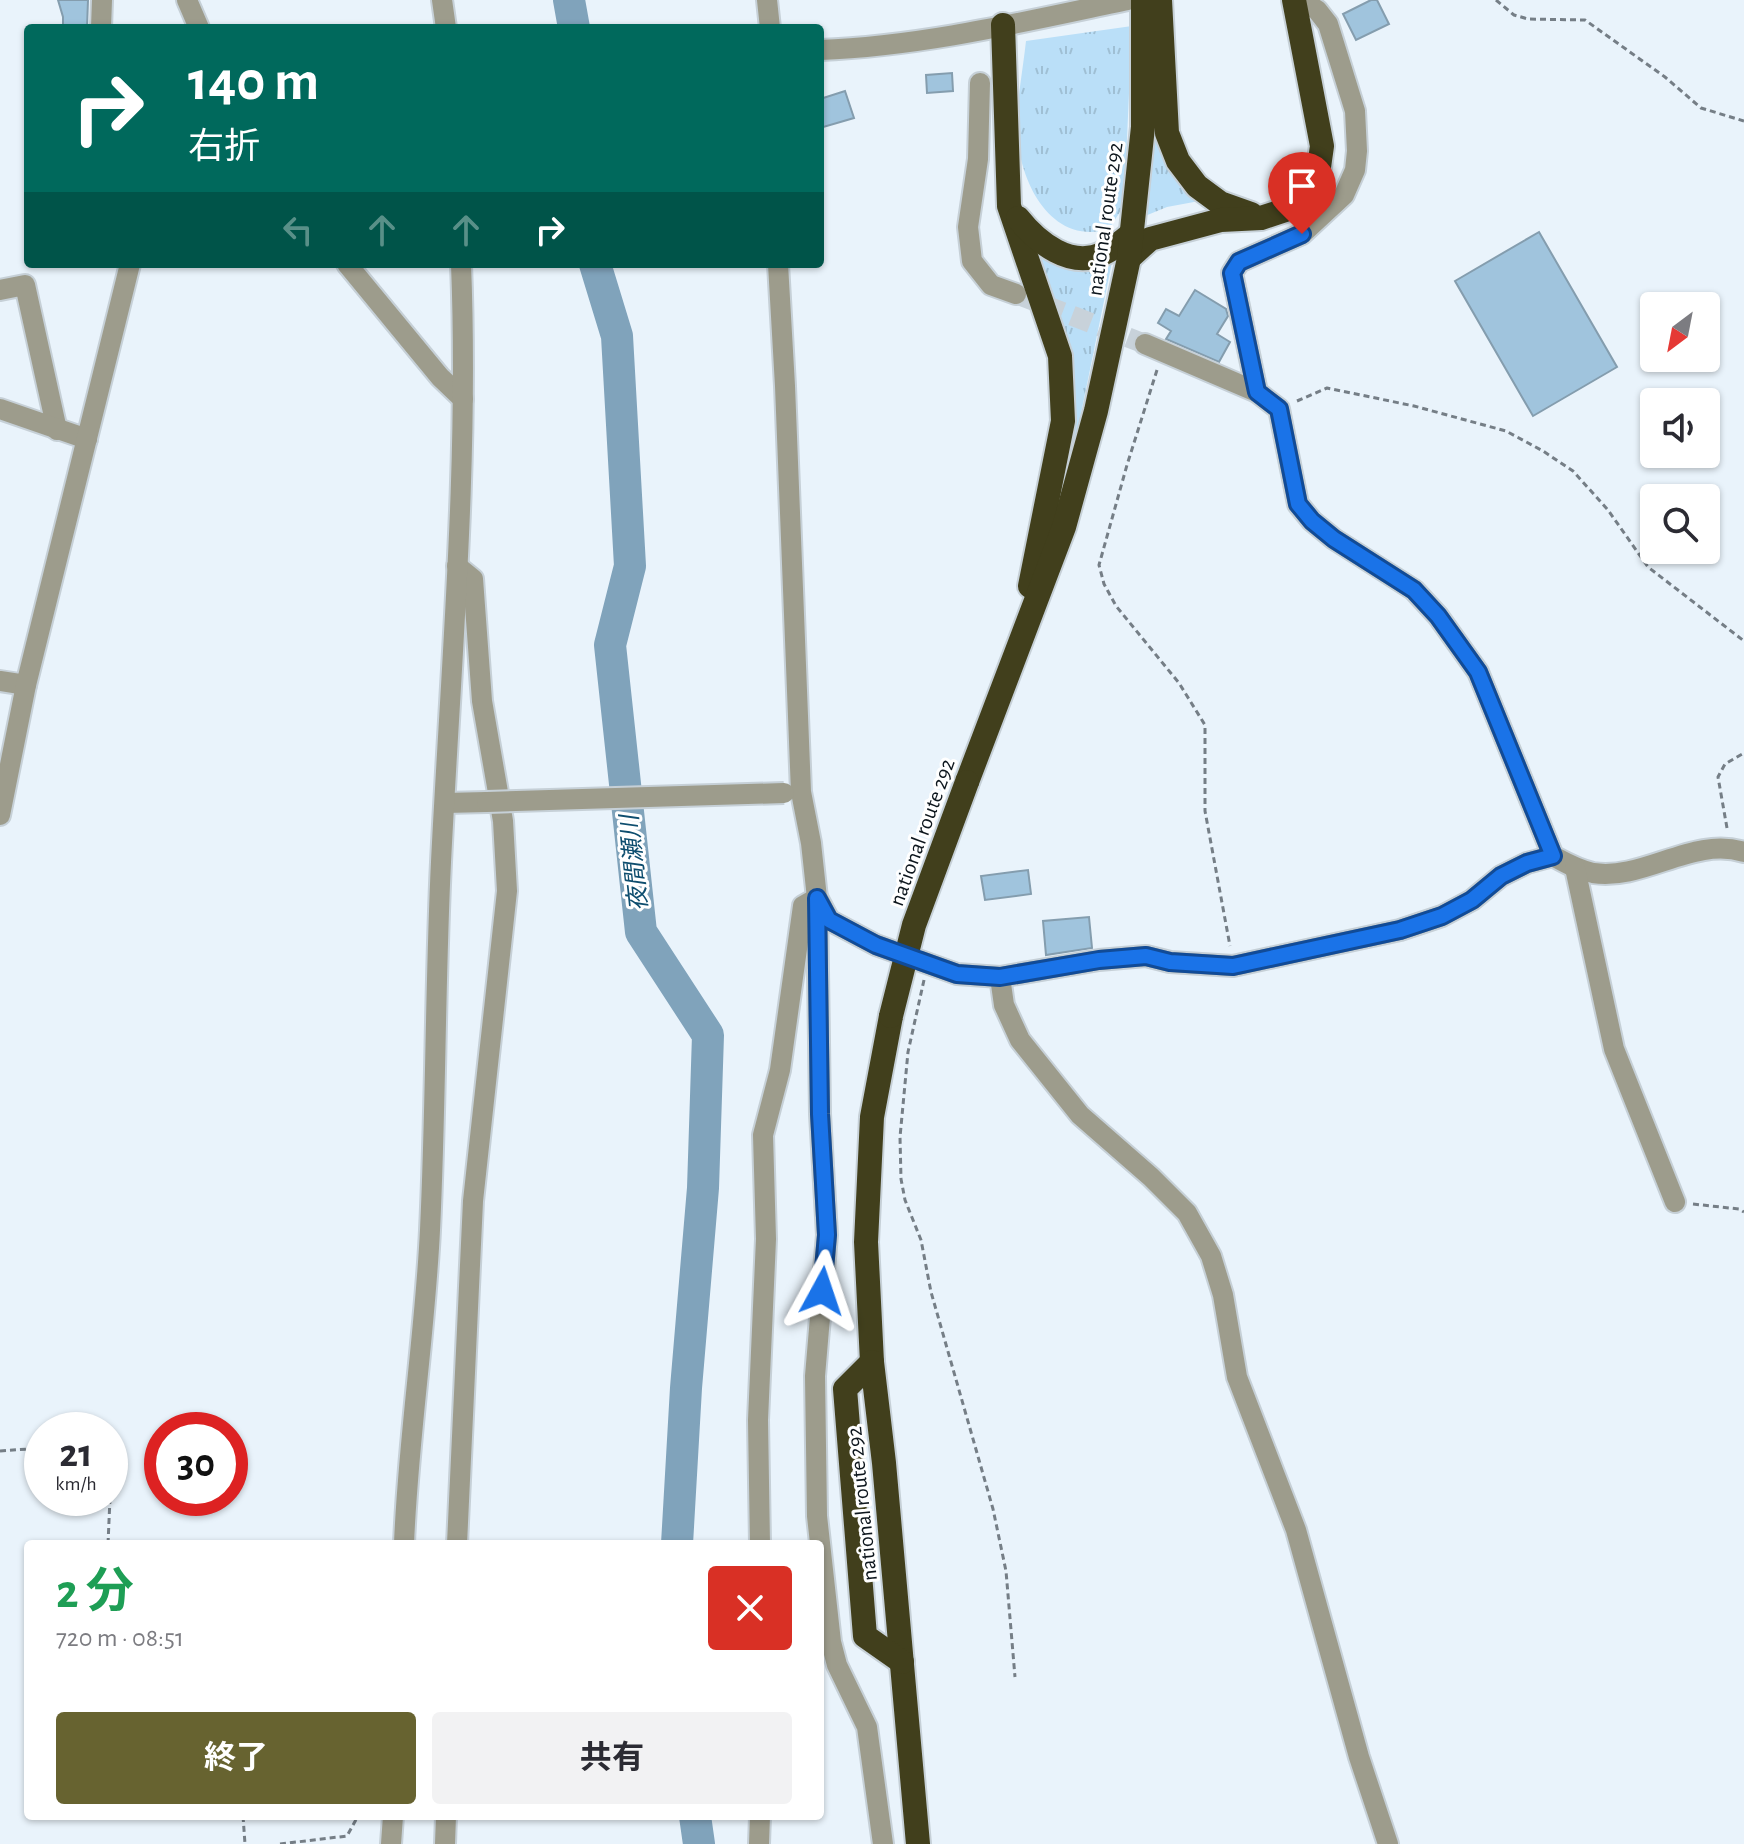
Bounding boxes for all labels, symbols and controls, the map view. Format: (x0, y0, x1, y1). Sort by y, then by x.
text: 140 m (188, 54, 319, 110)
icon: right (56, 56, 160, 160)
text: 右折 (188, 129, 260, 165)
street label: national route 292 (1083, 141, 1127, 297)
pin (1268, 152, 1336, 234)
icon: arrive (1280, 164, 1324, 208)
icon: left (276, 208, 320, 252)
icon: ahead (360, 208, 404, 252)
icon: ahead (444, 208, 488, 252)
icon: right (528, 208, 572, 252)
north arrow (1640, 292, 1720, 372)
map controls (1640, 292, 1720, 564)
button: sound (1640, 388, 1720, 468)
button: search (1640, 484, 1720, 564)
street label: national route 292 (885, 756, 959, 909)
water label: 夜間瀬川 (616, 811, 652, 912)
position arrow (780, 1249, 864, 1333)
speed limit sign: 30 (144, 1412, 248, 1516)
street label: national route 292 (843, 1426, 881, 1582)
text: 21 (59, 1434, 93, 1474)
text: km/h (55, 1474, 97, 1494)
button: close (708, 1566, 792, 1650)
text: 2 分 (56, 1569, 134, 1617)
text: 720 m · 08:51 (56, 1625, 184, 1651)
button: 終了 (56, 1712, 416, 1804)
button: 共有 (432, 1712, 792, 1804)

